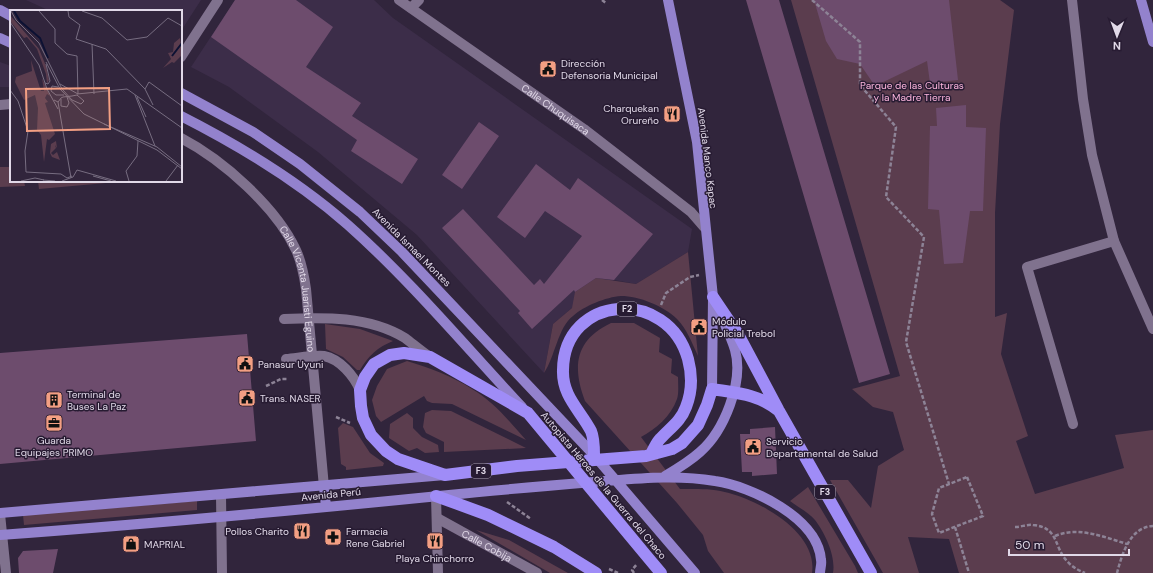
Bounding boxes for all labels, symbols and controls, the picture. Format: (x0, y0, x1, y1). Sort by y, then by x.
inset map (10, 10, 182, 182)
north arrow (1097, 16, 1137, 56)
text: N (1113, 39, 1121, 53)
place label: Dirección Defensoria Municipal (561, 57, 658, 82)
public building icon: Dirección Defensoria Municipal (538, 59, 558, 79)
park label: Parque de las Culturas y la Madre Tierra (860, 79, 964, 104)
street label: Calle Chuquisaca (519, 81, 592, 138)
place label: Charquekan Orureño (603, 102, 659, 127)
restaurant icon: Charquekan Orureño (662, 104, 682, 124)
street label: Avenida Manco Kapac (695, 107, 720, 210)
street label: Avenida Ismael Montes (370, 205, 454, 289)
street label: Calle Vicenta Juaristi Eguino (276, 223, 318, 353)
road number: F2 (617, 302, 637, 316)
place label: Módulo Policial Trebol (712, 315, 775, 340)
public building icon: Módulo Policial Trebol (689, 317, 709, 337)
public building icon: Panasur Uyuni (235, 354, 255, 374)
place label: Panasur Uyuni (258, 358, 323, 371)
place label: Terminal de Buses La Paz (67, 388, 127, 413)
public building icon: Trans. NASER (237, 388, 257, 408)
building icon: Terminal de Buses La Paz (44, 390, 64, 410)
place label: Trans. NASER (260, 392, 321, 405)
street label: Autopista Héroes de la Guerra del Chaco (538, 409, 669, 562)
office icon: Guarda Equipajes PRIMO (44, 413, 64, 433)
place label: Guarda Equipajes PRIMO (15, 434, 93, 459)
place label: Servicio Departamental de Salud (766, 435, 878, 460)
public building icon: Servicio Departamental de Salud (743, 437, 763, 457)
road number: F3 (471, 464, 491, 478)
street label: Avenida Perú (301, 485, 362, 504)
road number: F3 (815, 485, 835, 499)
restaurant icon: Pollos Charito (292, 521, 312, 541)
place label: Pollos Charito (225, 525, 289, 538)
place label: Farmacia Rene Gabriel (346, 525, 405, 550)
pharmacy icon: Farmacia Rene Gabriel (323, 527, 343, 547)
street label: Calle Cobija (459, 527, 514, 565)
restaurant icon: Playa Chinchorro (425, 531, 445, 551)
scale bar (1009, 531, 1129, 557)
shop icon: MAPRIAL (121, 534, 141, 554)
text: 50 m (1015, 537, 1044, 553)
place label: MAPRIAL (144, 538, 185, 551)
place label: Playa Chinchorro (396, 552, 474, 565)

